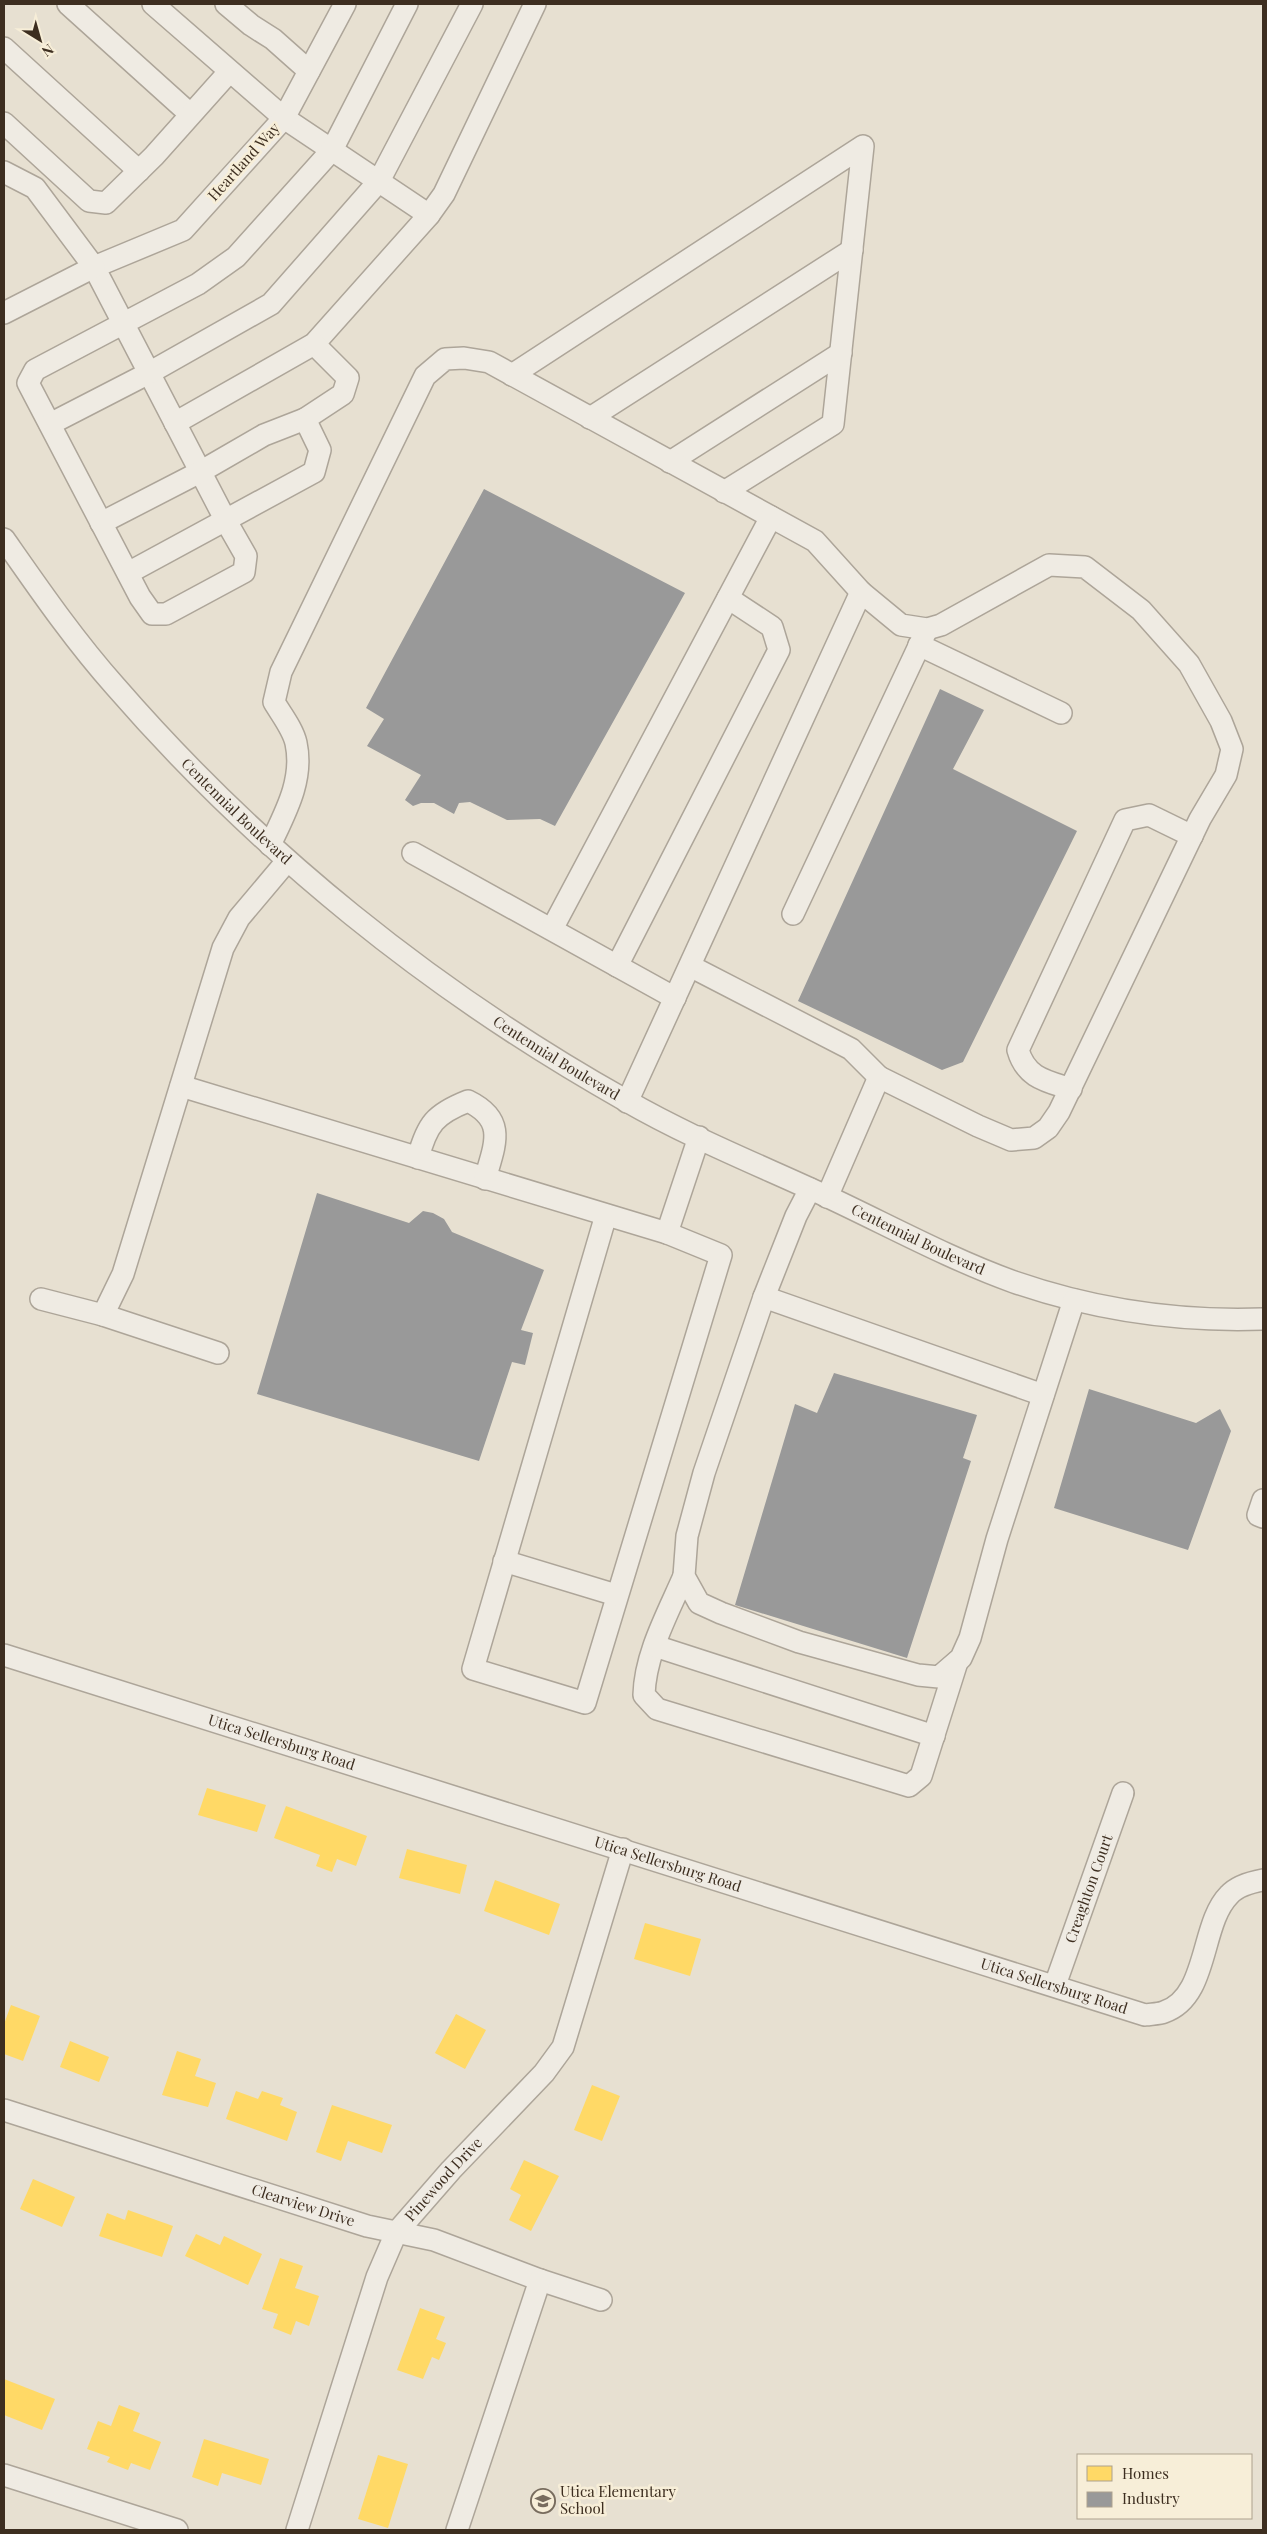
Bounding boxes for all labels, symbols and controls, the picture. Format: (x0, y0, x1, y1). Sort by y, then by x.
north arrow (15, 15, 65, 65)
text: N (38, 40, 58, 61)
street label: Heartland Way (203, 118, 284, 205)
street label: Centennial Boulevard (177, 753, 297, 868)
street label: Centennial Boulevard (490, 1011, 624, 1104)
street label: Centennial Boulevard (848, 1199, 988, 1279)
street label: Utica Sellersburg Road (206, 1709, 358, 1774)
street label: Utica Sellersburg Road (592, 1831, 744, 1896)
street label: Creaghton Court (1060, 1831, 1117, 1946)
street label: Utica Sellersburg Road (978, 1953, 1131, 2018)
street label: Pinewood Drive (400, 2132, 486, 2225)
street label: Clearview Drive (249, 2179, 357, 2230)
legend (1077, 2454, 1252, 2519)
text: Homes (1122, 2463, 1169, 2483)
place label: Utica Elementary School (560, 2481, 676, 2518)
school or university icon: Utica Elementary School (530, 2488, 556, 2514)
text: Industry (1122, 2488, 1180, 2508)

